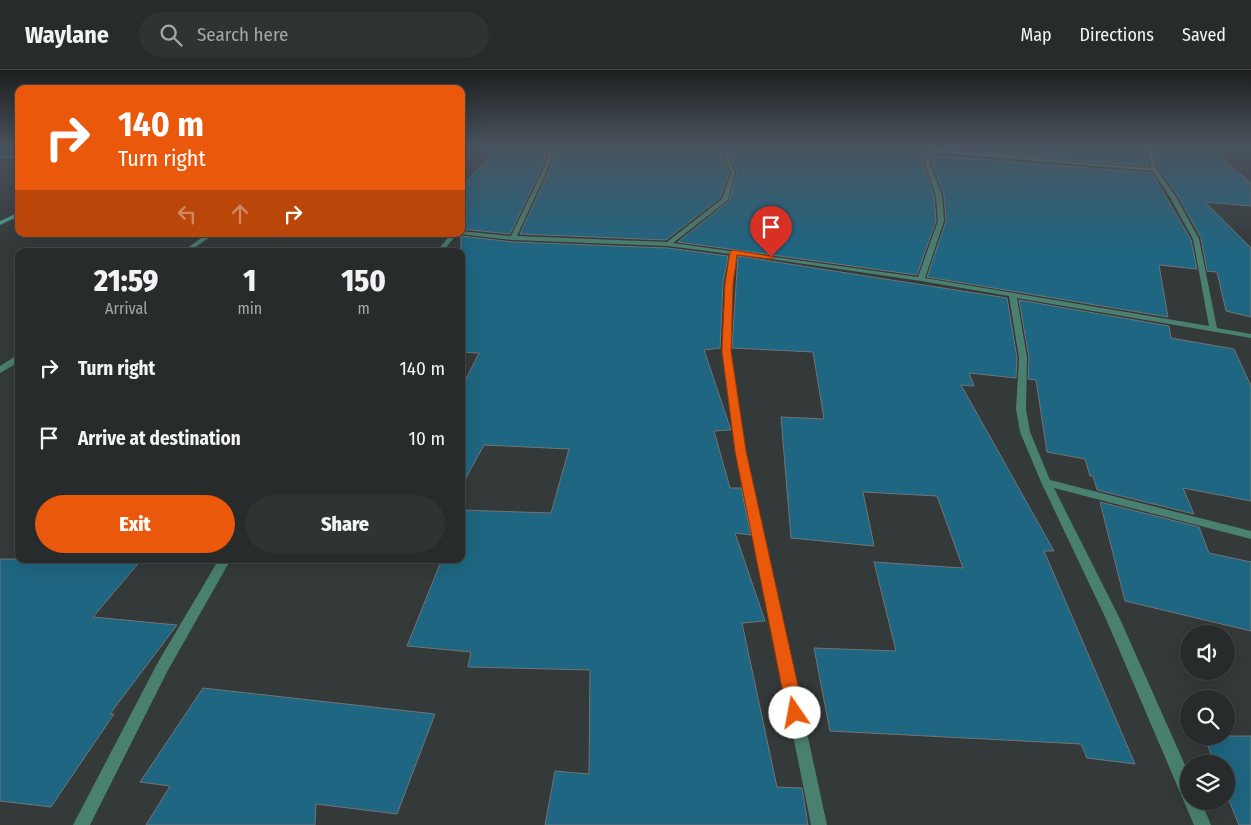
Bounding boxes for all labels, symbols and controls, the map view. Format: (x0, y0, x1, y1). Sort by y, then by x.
search box (139, 12, 489, 57)
text: Waylane (25, 21, 109, 49)
icon: search (157, 21, 185, 49)
text: Search here (197, 23, 288, 46)
text: Map (1020, 24, 1052, 46)
text: Directions (1080, 24, 1154, 46)
text: Saved (1182, 24, 1226, 46)
text: 140 m (118, 103, 204, 145)
icon: right (35, 105, 100, 170)
text: Turn right (118, 145, 206, 172)
icon: left (173, 200, 201, 228)
icon: ahead (226, 200, 254, 228)
icon: right (279, 200, 307, 228)
pin (750, 206, 792, 257)
icon: arrive (757, 213, 785, 241)
text: 21:59 (94, 263, 158, 299)
text: 1 (243, 263, 256, 299)
text: 150 (341, 263, 386, 299)
text: Arrival (105, 299, 147, 318)
text: min (237, 299, 262, 318)
text: m (357, 299, 370, 318)
icon: right (35, 354, 63, 382)
text: Turn right (78, 357, 155, 380)
text: 140 m (399, 357, 445, 380)
icon: arrive (35, 424, 63, 452)
text: Arrive at destination (78, 427, 241, 450)
text: 10 m (409, 427, 445, 450)
button: Exit (35, 495, 235, 553)
button: Share (245, 495, 445, 553)
map controls (1180, 625, 1235, 810)
button: sound (1180, 625, 1235, 680)
position arrow (768, 686, 820, 738)
button: search (1180, 690, 1235, 745)
button: layers (1180, 755, 1235, 810)

